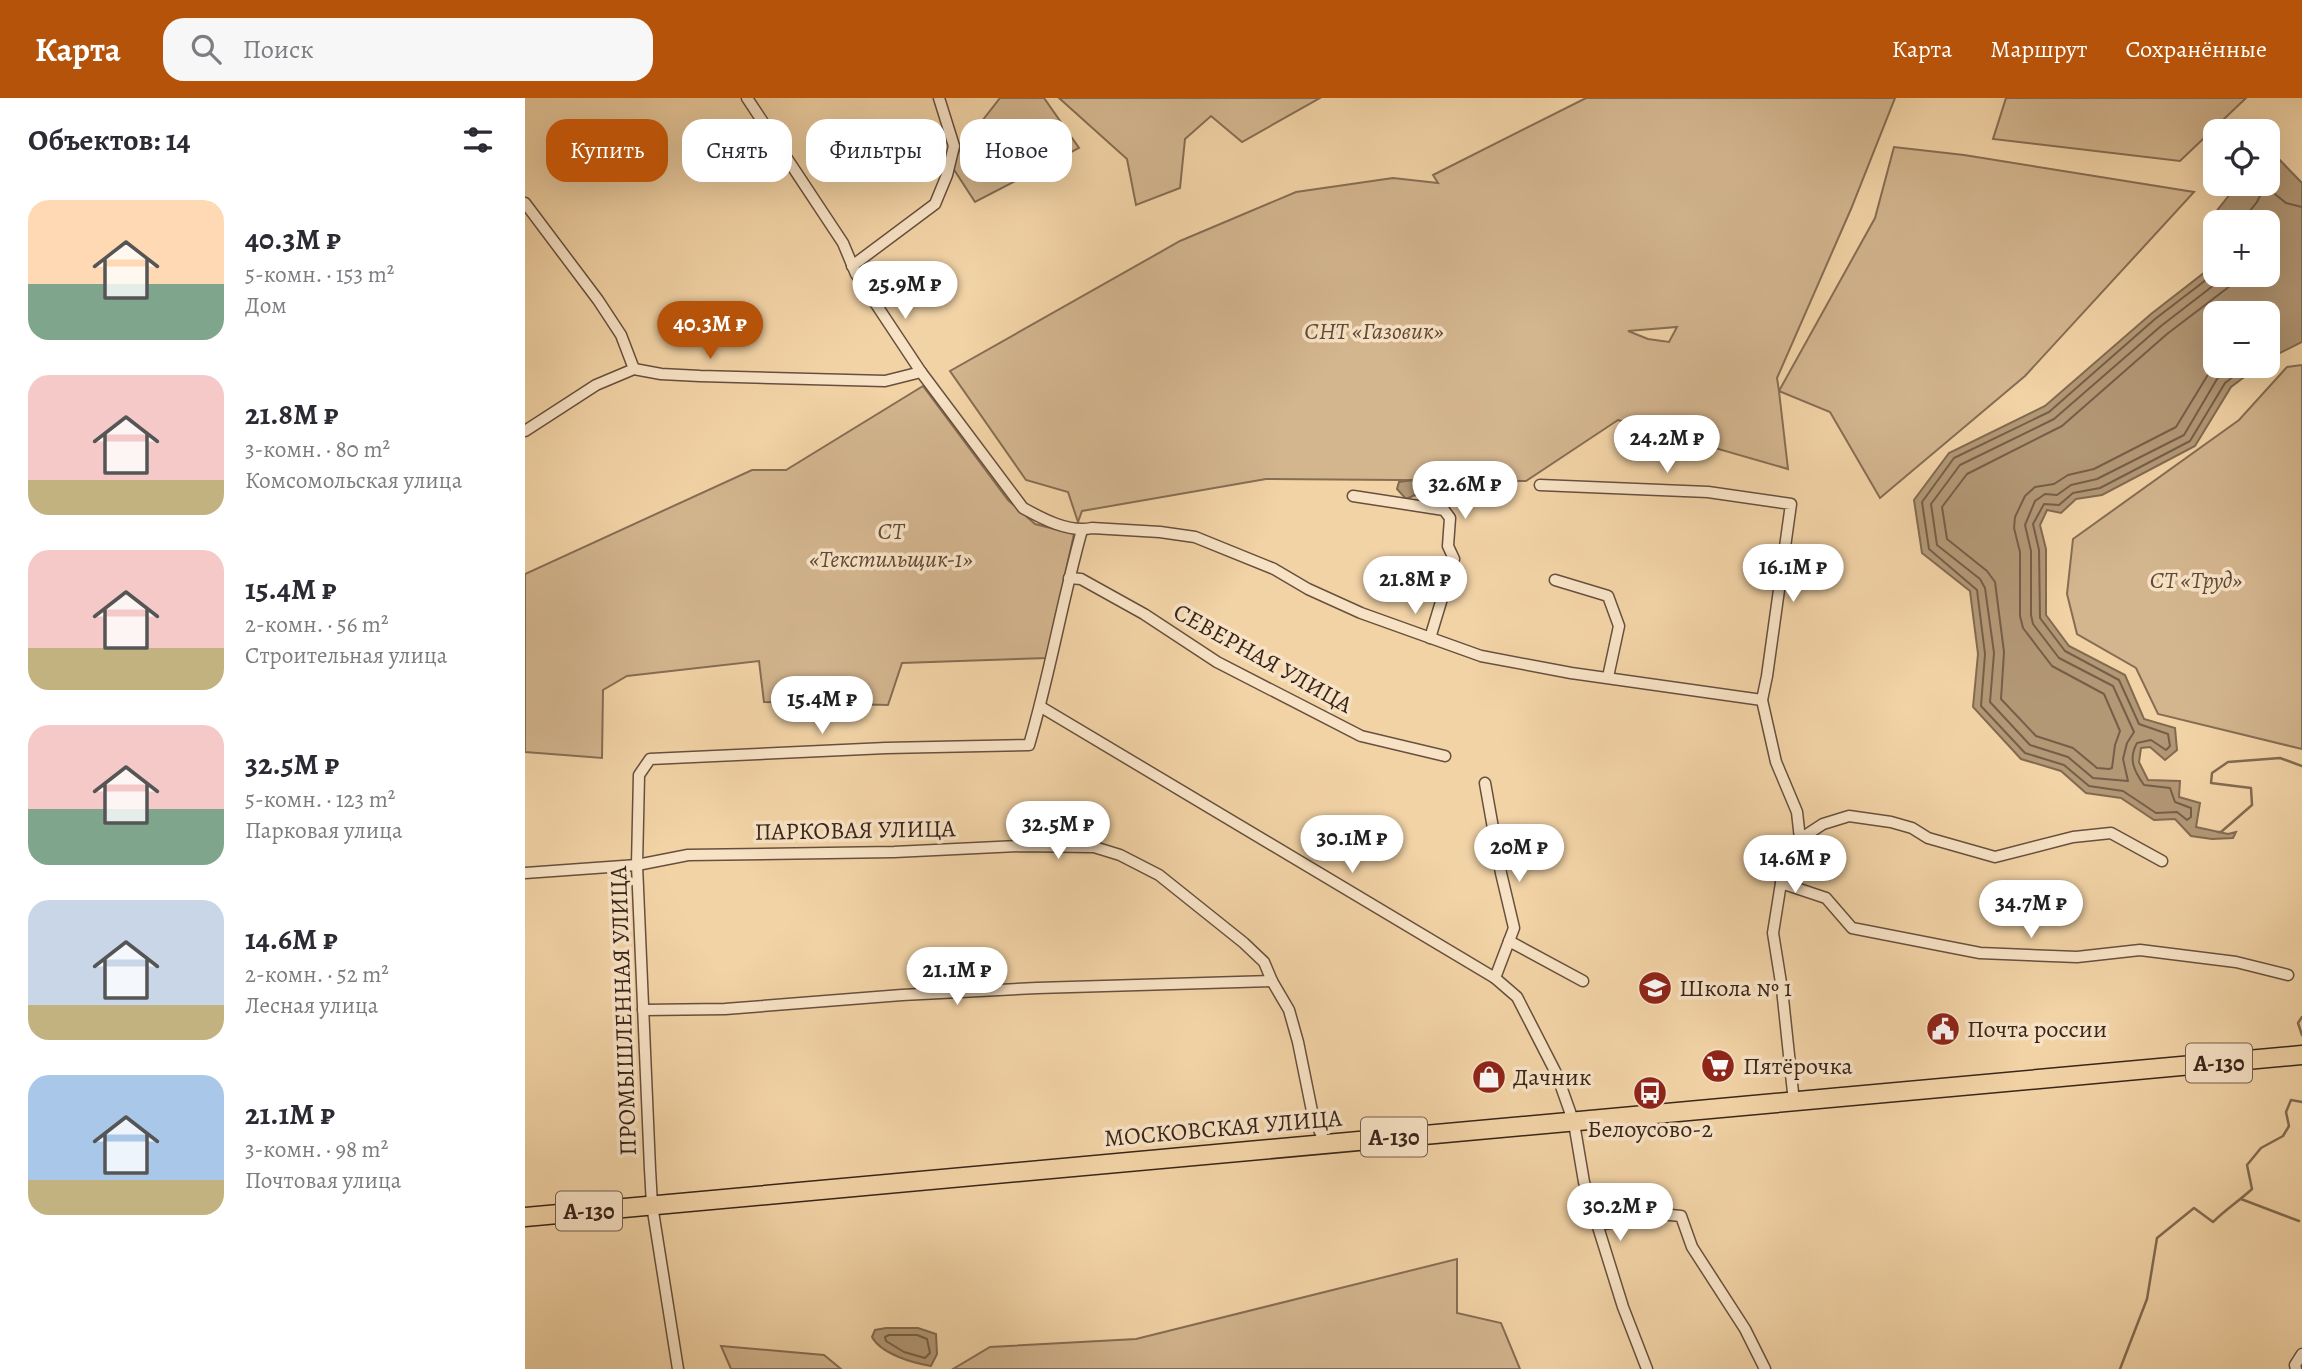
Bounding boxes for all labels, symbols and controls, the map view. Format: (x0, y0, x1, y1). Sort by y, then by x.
search box (163, 18, 653, 81)
text: Карта (35, 27, 121, 72)
icon: search (187, 30, 225, 68)
text: Поиск (243, 32, 314, 67)
text: Карта (1892, 33, 1952, 65)
text: Маршрут (1990, 33, 2088, 65)
text: Сохранённые (2126, 33, 2267, 65)
chip: Купить (546, 119, 668, 182)
chip: Снять (682, 119, 792, 182)
chip: Фильтры (806, 119, 946, 182)
chip: Новое (960, 119, 1072, 182)
map controls (2203, 119, 2280, 378)
button: locate (2203, 119, 2280, 196)
text: Объектов: 14 (28, 120, 190, 160)
icon: filters (459, 121, 497, 159)
button: + (2203, 210, 2280, 287)
text: 40.3M ₽ (245, 219, 341, 259)
icon: home (84, 228, 168, 312)
text: 5-комн. · 153 m² (245, 259, 394, 290)
pin: 25.9M ₽ (840, 262, 970, 321)
text: 25.9M ₽ (869, 268, 941, 299)
text: Дом (245, 290, 287, 321)
button: − (2203, 301, 2280, 378)
pin: 40.3M ₽ (645, 302, 775, 361)
text: 40.3M ₽ (673, 308, 747, 339)
park label: СНТ «Газовик» (1304, 315, 1444, 347)
text: 21.8M ₽ (245, 394, 339, 434)
icon: home (84, 403, 168, 487)
pin: 24.2M ₽ (1602, 416, 1732, 475)
text: 24.2M ₽ (1630, 422, 1704, 453)
text: 3-комн. · 80 m² (245, 434, 390, 465)
pin: 32.6M ₽ (1400, 462, 1530, 521)
text: Комсомольская улица (245, 465, 462, 496)
text: 32.6M ₽ (1428, 468, 1502, 499)
park label: СТ «Текстильщик-1» (809, 515, 973, 575)
pin: 16.1M ₽ (1728, 545, 1858, 604)
text: 16.1M ₽ (1759, 551, 1827, 582)
pin: 21.8M ₽ (1350, 556, 1480, 616)
text: 21.8M ₽ (1379, 563, 1451, 594)
park label: СТ «Труд» (2150, 564, 2242, 596)
text: 15.4M ₽ (245, 569, 337, 609)
icon: home (84, 578, 168, 662)
street label: СЕВЕРНАЯ УЛИЦА (1168, 596, 1359, 721)
text: 2-комн. · 56 m² (245, 609, 389, 640)
text: Строительная улица (245, 640, 447, 671)
pin: 15.4M ₽ (757, 676, 887, 736)
text: 15.4M ₽ (787, 683, 857, 714)
text: 32.5M ₽ (245, 744, 339, 784)
icon: home (84, 753, 168, 837)
text: 5-комн. · 123 m² (245, 784, 395, 815)
pin: 32.5M ₽ (993, 802, 1123, 861)
text: 32.5M ₽ (1022, 808, 1094, 839)
street label: ПАРКОВАЯ УЛИЦА (754, 812, 957, 848)
text: Парковая улица (245, 815, 403, 846)
pin: 30.1M ₽ (1287, 816, 1417, 875)
text: 30.1M ₽ (1316, 822, 1388, 853)
pin: 20M ₽ (1470, 824, 1568, 884)
text: 20M ₽ (1490, 831, 1548, 862)
pin: 14.6M ₽ (1730, 836, 1860, 895)
text: 14.6M ₽ (1759, 842, 1831, 873)
street label: ПРОМЫШЛЕННАЯ УЛИЦА (602, 865, 644, 1156)
pin: 34.7M ₽ (1966, 880, 2096, 940)
text: 34.7M ₽ (1995, 887, 2067, 918)
text: 14.6M ₽ (245, 919, 338, 959)
icon: home (84, 928, 168, 1012)
pin: 21.1M ₽ (892, 948, 1022, 1007)
text: 21.1M ₽ (923, 954, 991, 985)
text: 2-комн. · 52 m² (245, 959, 389, 990)
school or university icon: Школа № 1 (1636, 969, 1674, 1007)
place label: Школа № 1 (1679, 972, 1792, 1004)
text: Лесная улица (245, 990, 378, 1021)
public building icon: Почта россии (1924, 1010, 1962, 1048)
place label: Почта россии (1967, 1013, 2107, 1045)
road number: А-130 (2186, 1044, 2252, 1082)
supermarket icon: Пятёрочка (1699, 1047, 1737, 1085)
place label: Пятёрочка (1743, 1050, 1853, 1082)
shop icon: Дачник (1470, 1058, 1508, 1096)
place label: Дачник (1513, 1061, 1591, 1093)
bus stop icon: Белоусово-2 (1631, 1074, 1669, 1112)
text: 21.1M ₽ (245, 1094, 335, 1134)
street label: МОСКОВСКАЯ УЛИЦА (1103, 1102, 1344, 1154)
icon: home (84, 1103, 168, 1187)
place label: Белоусово-2 (1587, 1113, 1713, 1145)
road number: А-130 (1361, 1118, 1427, 1156)
text: 3-комн. · 98 m² (245, 1134, 388, 1165)
text: Почтовая улица (245, 1165, 401, 1196)
pin: 30.2M ₽ (1555, 1184, 1685, 1243)
text: 30.2M ₽ (1583, 1190, 1657, 1221)
road number: А-130 (556, 1192, 622, 1230)

